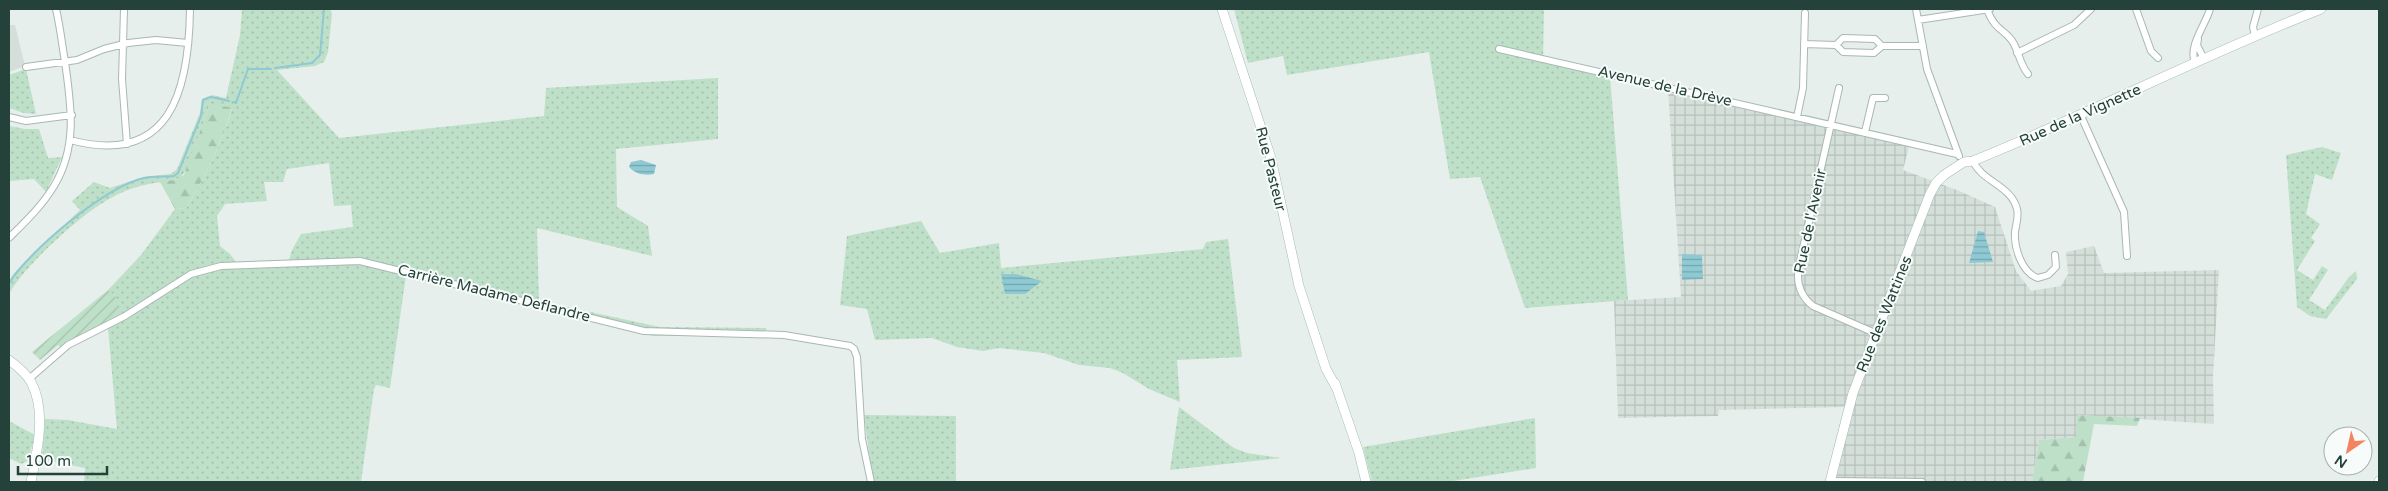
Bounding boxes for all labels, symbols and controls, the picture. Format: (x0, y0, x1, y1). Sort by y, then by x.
street label: Avenue de la Drève (1596, 62, 1734, 110)
street label: Rue de la Vignette (2016, 80, 2144, 150)
street label: Rue Pasteur (1252, 125, 1290, 213)
street label: Rue de l'Avenir (1790, 167, 1830, 275)
street label: Rue des Wattines (1852, 253, 1916, 375)
street label: Carrière Madame Deflandre (396, 260, 592, 326)
north arrow (2323, 426, 2373, 476)
scale bar (18, 444, 106, 476)
text: N (2332, 451, 2350, 472)
text: 100 m (25, 452, 71, 470)

